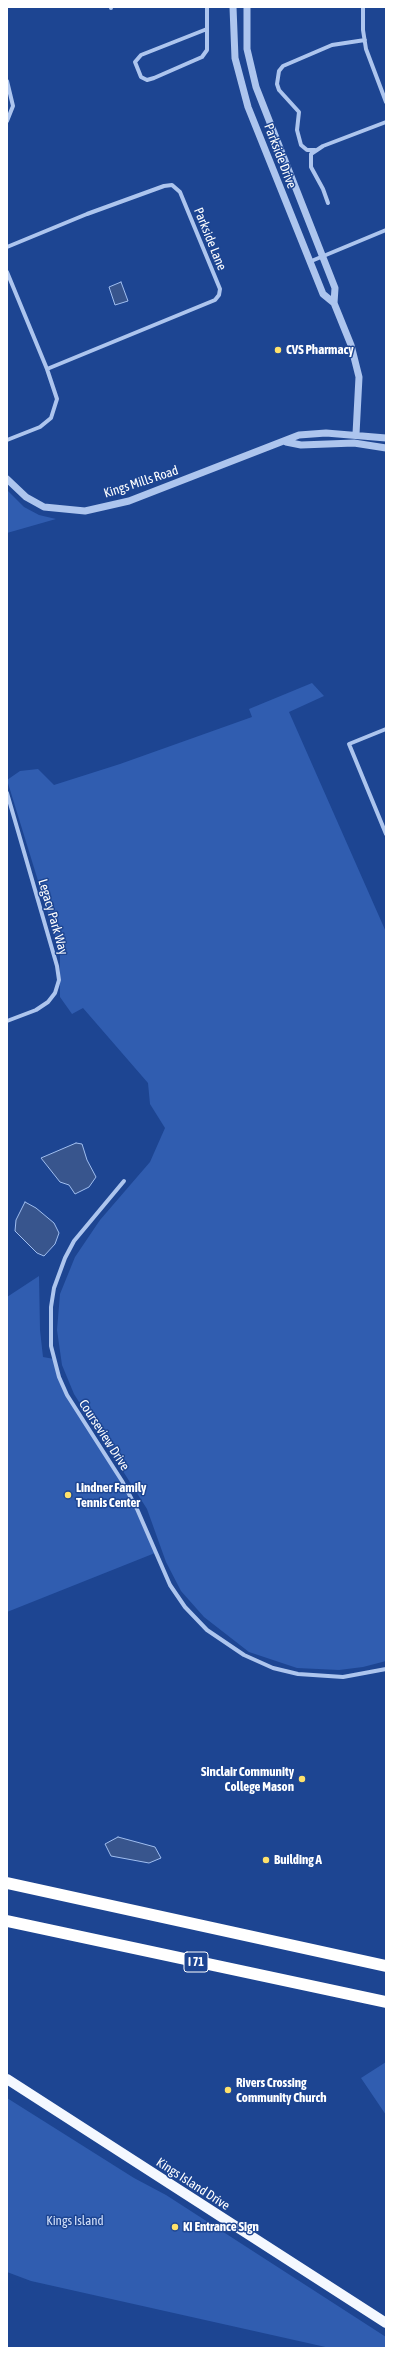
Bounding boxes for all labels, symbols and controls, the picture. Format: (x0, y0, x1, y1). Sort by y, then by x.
street label: Parkside Drive (260, 121, 300, 191)
street label: Parkside Lane (190, 205, 230, 273)
place label: CVS Pharmacy (286, 342, 354, 358)
marker: CVS Pharmacy (273, 345, 283, 355)
street label: Kings Mills Road (102, 463, 180, 501)
street label: Legacy Park Way (35, 877, 71, 957)
street label: Courseview Drive (75, 1397, 133, 1473)
place label: Lindner Family Tennis Center (76, 1480, 146, 1511)
marker: Lindner Family Tennis Center (63, 1490, 73, 1500)
place label: Sinclair Community College Mason (201, 1764, 294, 1795)
marker: Sinclair Community College Mason (297, 1774, 307, 1784)
place label: Building A (274, 1852, 322, 1868)
marker: Building A (261, 1855, 271, 1865)
road number: I 71 (184, 1952, 208, 1972)
place label: Rivers Crossing Community Church (236, 2075, 327, 2106)
marker: Rivers Crossing Community Church (223, 2085, 233, 2095)
street label: Kings Island Drive (153, 2154, 233, 2214)
park label: Kings Island (46, 2213, 104, 2229)
place label: KI Entrance Sign (183, 2219, 259, 2235)
marker: KI Entrance Sign (170, 2222, 180, 2232)

